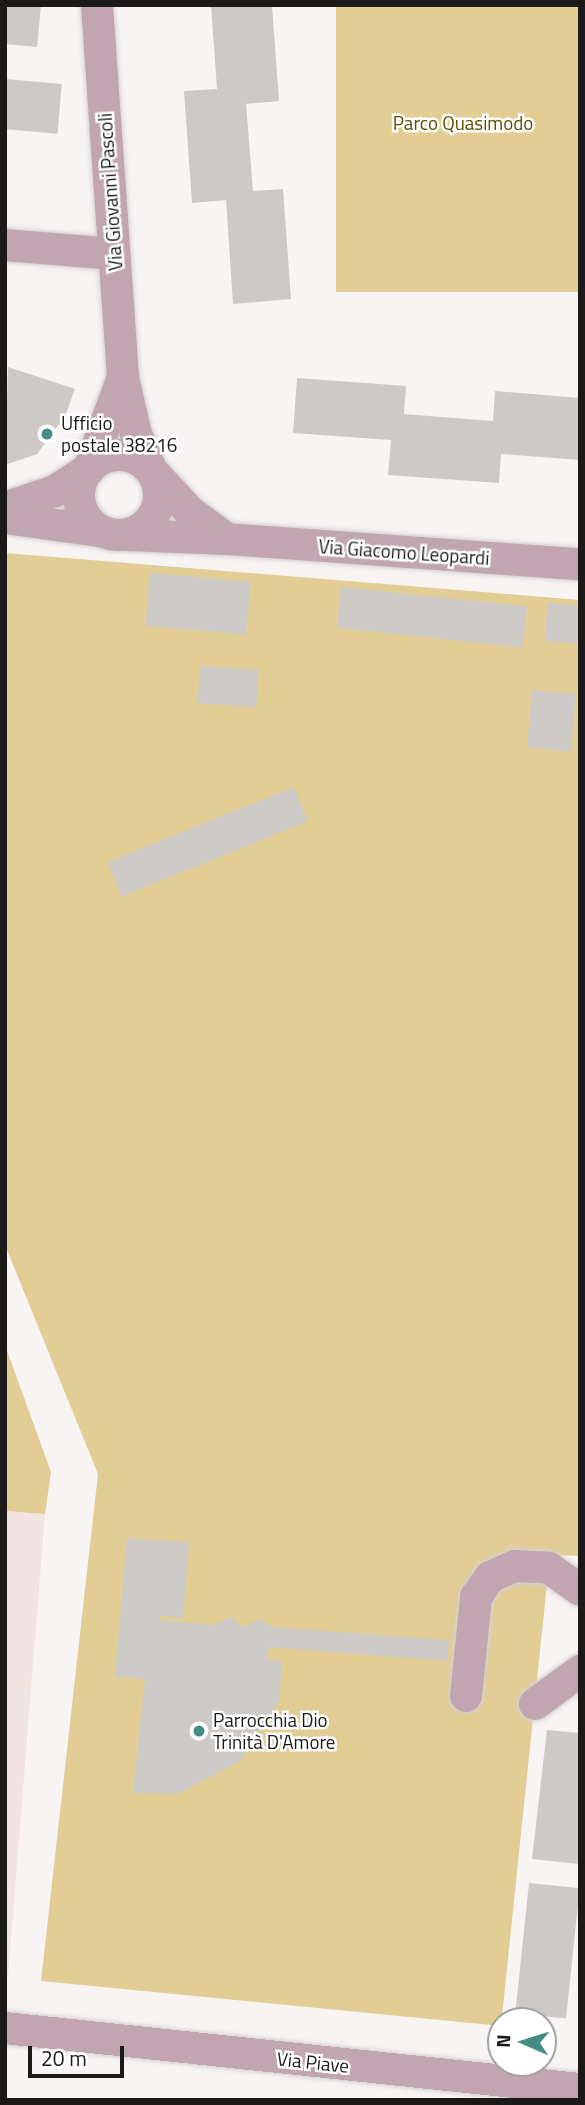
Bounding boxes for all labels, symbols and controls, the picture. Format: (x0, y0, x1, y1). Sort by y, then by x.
street label: Via Giovanni Pascoli (93, 112, 127, 272)
park label: Parco Quasimodo (393, 112, 533, 134)
place label: Ufficio postale 38216 (61, 412, 177, 456)
marker: Ufficio postale 38216 (39, 426, 55, 442)
street label: Via Giacomo Leopardi (318, 535, 490, 569)
place label: Parrocchia Dio Trinità D'Amore (213, 1709, 335, 1753)
marker: Parrocchia Dio Trinità D'Amore (191, 1723, 207, 1739)
north arrow (487, 2007, 557, 2077)
scale bar (32, 2032, 128, 2076)
text: N (488, 2034, 517, 2048)
text: 20 m (41, 2042, 87, 2074)
street label: Via Piave (276, 2047, 350, 2077)

